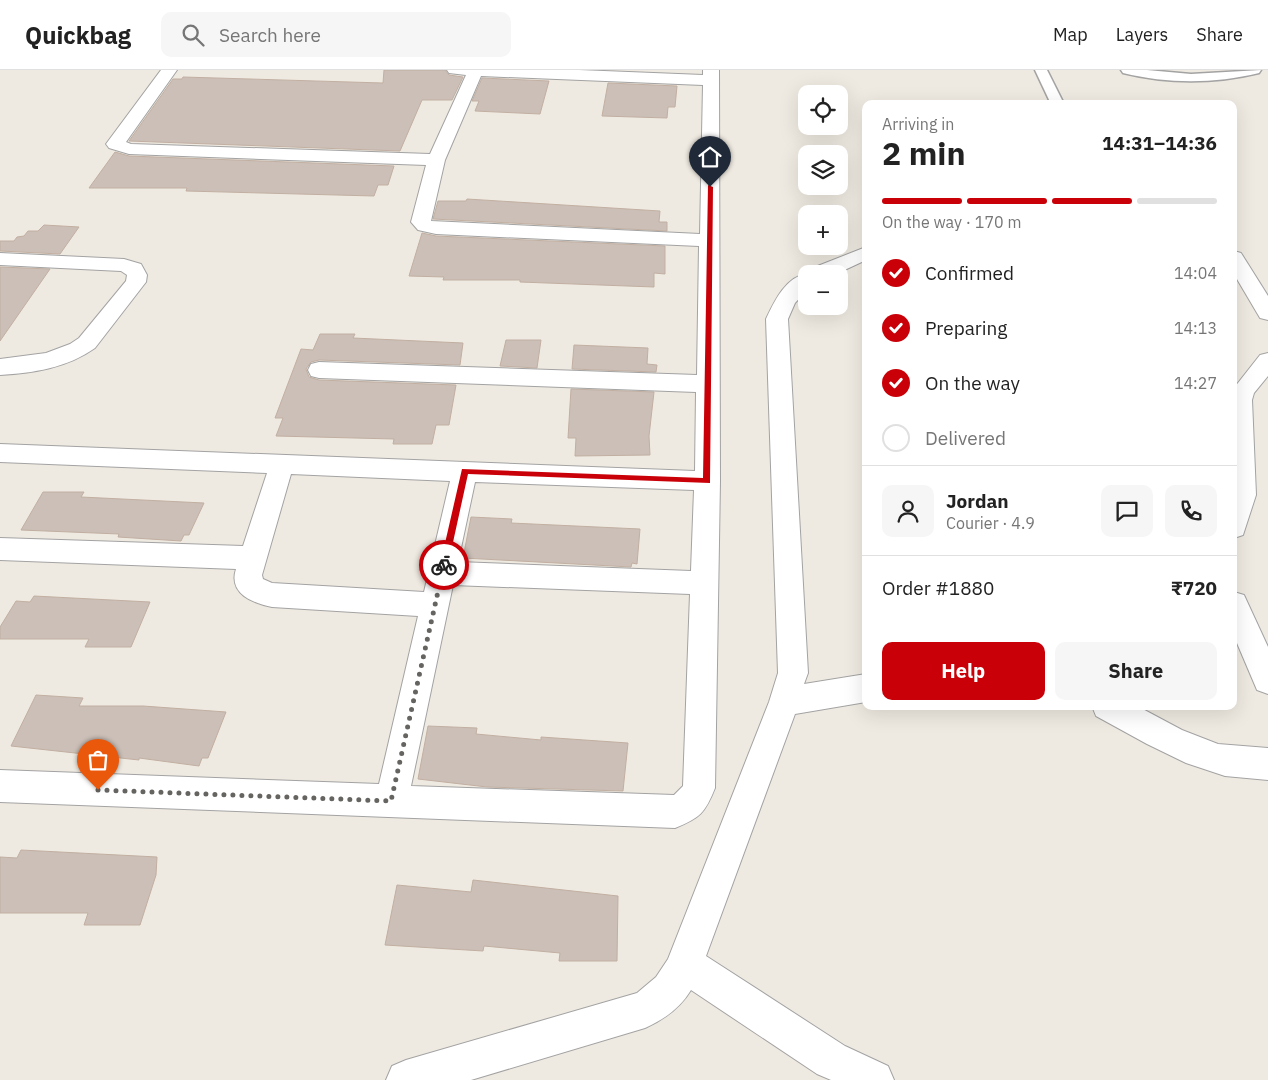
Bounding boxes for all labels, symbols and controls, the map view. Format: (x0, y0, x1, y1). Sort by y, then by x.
search box (161, 12, 511, 57)
text: Quickbag (25, 19, 131, 51)
icon: search (179, 21, 207, 49)
text: Search here (219, 23, 321, 47)
text: Map (1053, 23, 1088, 46)
text: Layers (1116, 23, 1168, 46)
text: Share (1196, 23, 1243, 46)
map controls (798, 85, 848, 315)
button: locate (798, 85, 848, 135)
text: Arriving in (882, 114, 954, 134)
text: 14:31–14:36 (1102, 131, 1217, 155)
text: 2 min (882, 132, 966, 174)
pin (689, 136, 731, 187)
icon: home (696, 143, 724, 171)
button: layers (798, 145, 848, 195)
button: + (798, 205, 848, 255)
text: On the way · 170 m (882, 212, 1021, 232)
icon: check (882, 259, 910, 287)
text: Confirmed (925, 261, 1014, 285)
text: 14:04 (1174, 263, 1217, 283)
button: − (798, 265, 848, 315)
icon: check (882, 314, 910, 342)
text: Preparing (925, 316, 1007, 340)
text: 14:13 (1174, 318, 1217, 338)
icon: check (882, 369, 910, 397)
text: On the way (925, 371, 1020, 395)
text: 14:27 (1174, 373, 1217, 393)
text: Delivered (925, 426, 1006, 450)
button: person (882, 485, 934, 537)
button: chat (1101, 485, 1153, 537)
button: phone (1165, 485, 1217, 537)
text: Jordan (946, 489, 1009, 513)
text: Courier · 4.9 (946, 513, 1035, 533)
courier (419, 540, 469, 590)
icon: bike (430, 551, 458, 579)
text: Order #1880 (882, 576, 994, 600)
text: ₹720 (1171, 576, 1217, 600)
button: Help (882, 642, 1045, 700)
button: Share (1055, 642, 1217, 700)
pin (77, 739, 119, 790)
icon: bag (84, 746, 112, 774)

